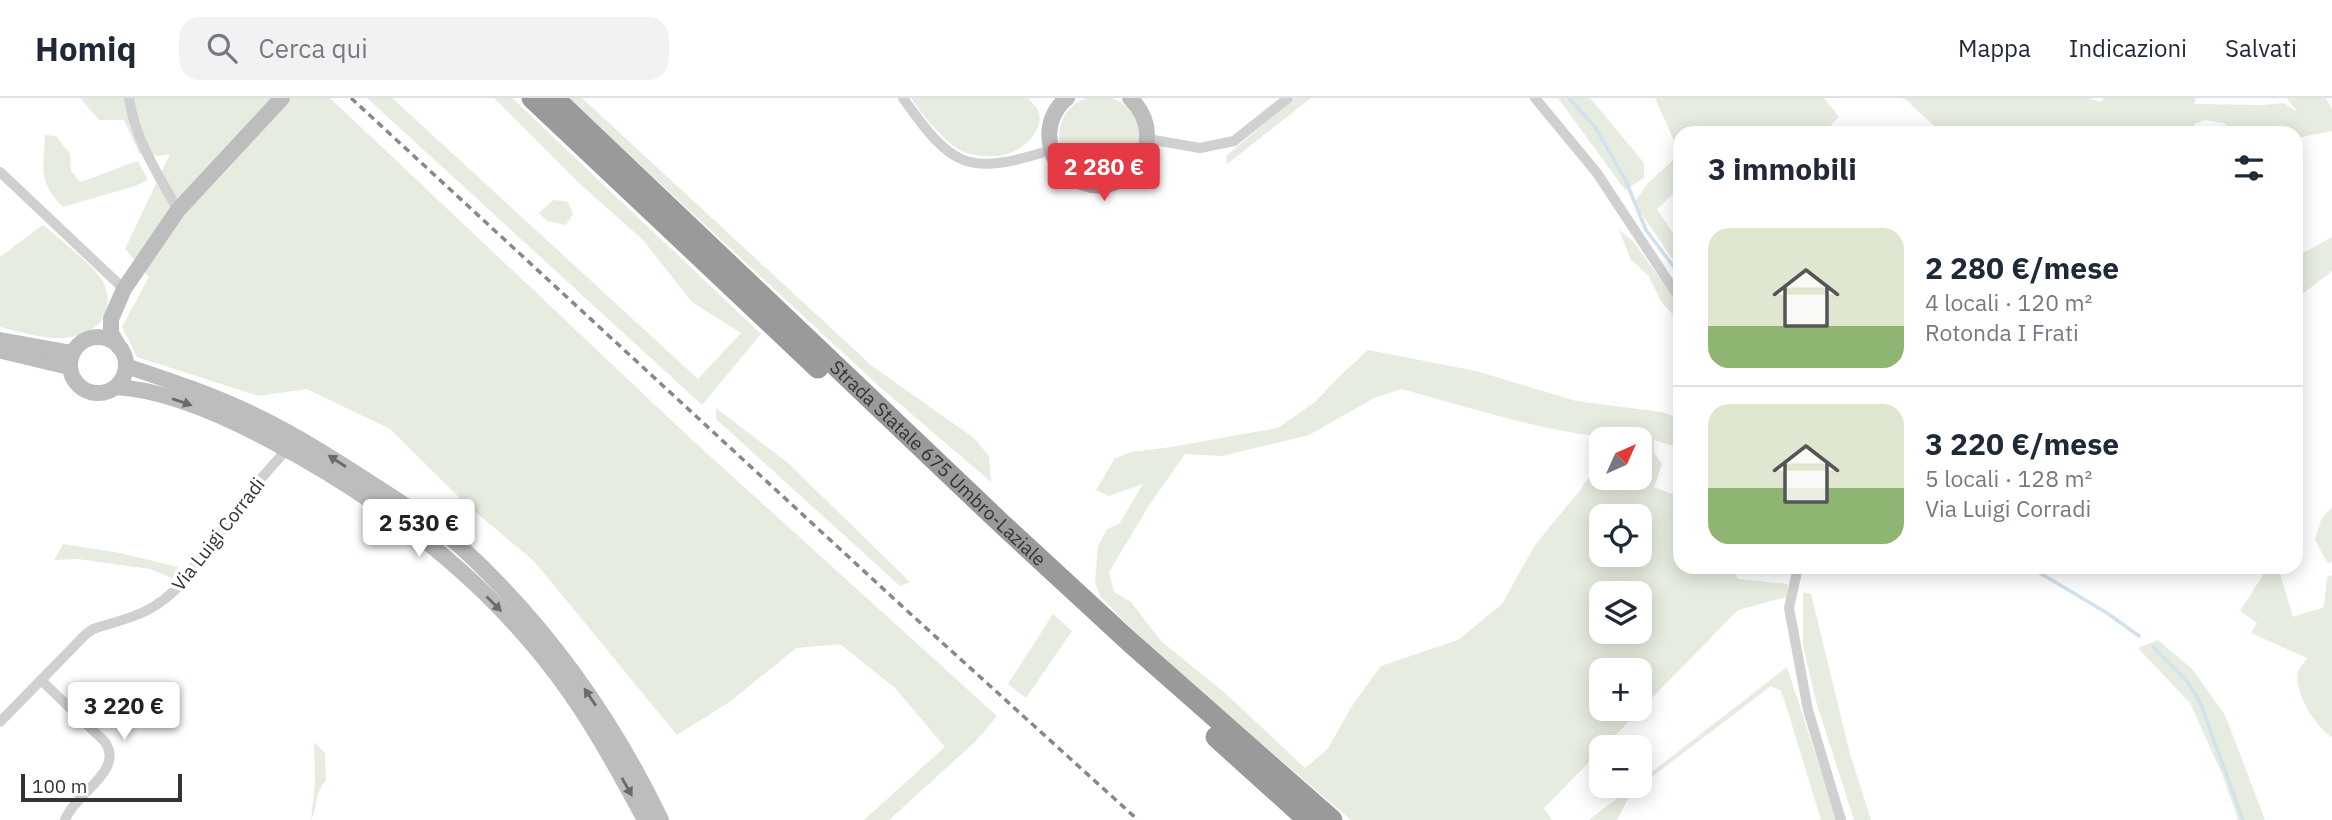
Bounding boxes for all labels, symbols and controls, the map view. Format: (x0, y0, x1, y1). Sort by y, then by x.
search box (179, 17, 669, 80)
text: Homiq (35, 27, 137, 70)
icon: search (203, 29, 241, 67)
text: Cerca qui (259, 31, 368, 65)
text: Mappa (1958, 32, 2031, 64)
text: Indicazioni (2069, 32, 2187, 64)
text: Salvati (2225, 32, 2297, 64)
pin: 2 280 € (1039, 144, 1169, 203)
text: 3 immobili (1708, 149, 1857, 188)
icon: filters (2230, 149, 2268, 187)
text: 2 280 € (1064, 151, 1144, 181)
text: 2 280 €/mese (1925, 248, 2119, 287)
icon: home (1764, 256, 1848, 340)
text: 4 locali · 120 m² (1925, 287, 2092, 317)
text: Rotonda I Frati (1925, 317, 2079, 347)
street label: Strada Statale 675 Umbro-Laziale (825, 355, 1051, 571)
one-way arrow (172, 397, 193, 408)
text: 3 220 €/mese (1925, 424, 2119, 463)
north arrow (1589, 427, 1652, 490)
map controls (1589, 427, 1652, 798)
icon: home (1764, 432, 1848, 516)
one-way arrow (327, 454, 347, 467)
text: 5 locali · 128 m² (1925, 463, 2092, 493)
street label: Via Luigi Corradi (166, 473, 270, 595)
text: Via Luigi Corradi (1925, 493, 2091, 523)
pin: 2 530 € (354, 500, 484, 559)
button: locate (1589, 504, 1652, 567)
text: 2 530 € (379, 507, 459, 537)
button: layers (1589, 581, 1652, 644)
one-way arrow (485, 595, 502, 611)
button: + (1589, 658, 1652, 721)
pin: 3 220 € (59, 682, 189, 742)
one-way arrow (584, 688, 597, 707)
text: 3 220 € (84, 690, 164, 720)
button: − (1589, 735, 1652, 798)
scale bar (21, 771, 182, 803)
text: 100 m (32, 774, 87, 798)
one-way arrow (621, 777, 633, 797)

